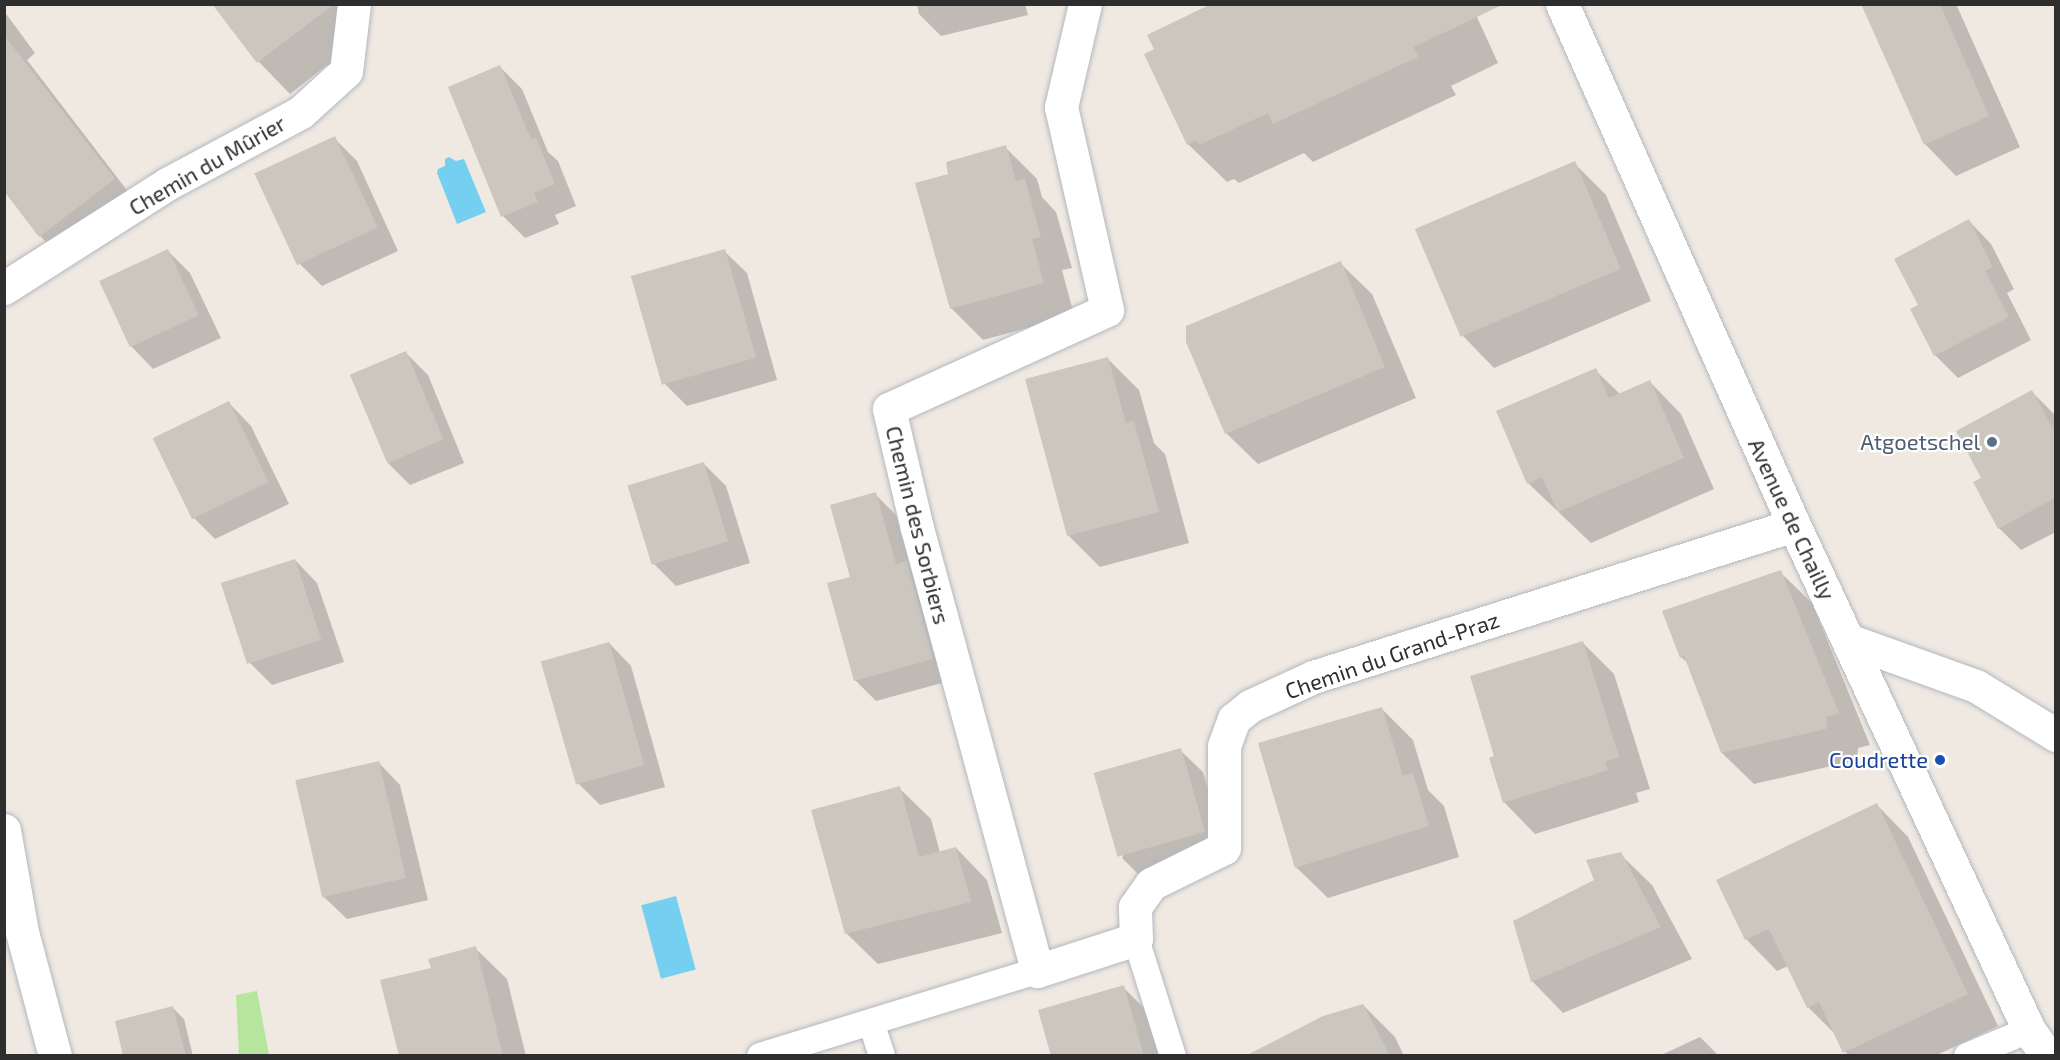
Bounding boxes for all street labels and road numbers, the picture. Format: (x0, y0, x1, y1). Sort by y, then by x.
street label: Chemin du Mûrier (124, 109, 290, 221)
street label: Chemin des Sorbiers (881, 423, 955, 627)
street label: Avenue de Chailly (1743, 434, 1841, 604)
street label: Chemin du Grand-Praz (1281, 606, 1503, 704)

